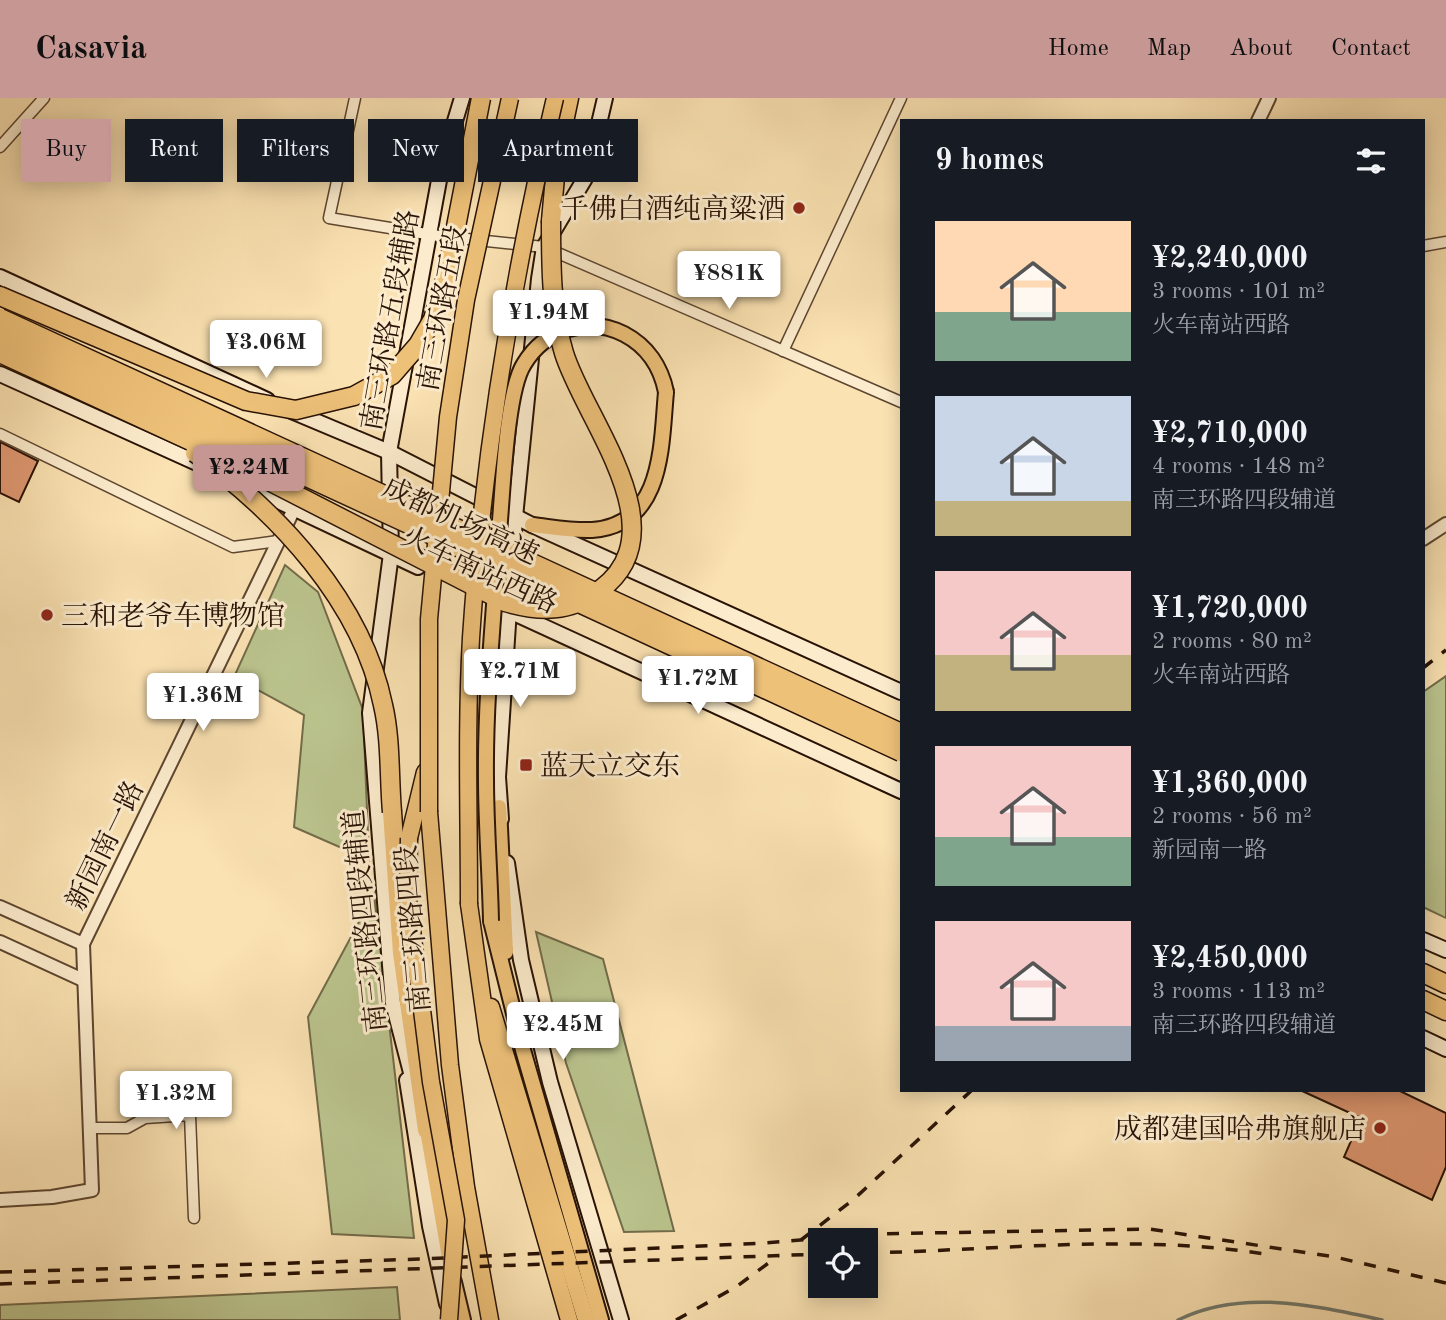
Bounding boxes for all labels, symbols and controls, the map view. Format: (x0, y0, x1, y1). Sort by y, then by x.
text: Casavia (35, 33, 147, 66)
text: Home (1048, 37, 1109, 61)
text: Map (1147, 37, 1191, 61)
text: About (1229, 37, 1293, 61)
text: Contact (1331, 37, 1411, 61)
chip: Buy (21, 119, 111, 182)
chip: Rent (125, 119, 223, 182)
chip: Filters (237, 119, 354, 182)
chip: New (368, 119, 464, 182)
chip: Apartment (478, 119, 638, 182)
icon: filters (1352, 142, 1390, 180)
text: 9 homes (935, 146, 1044, 176)
place label: 千佛白酒纯高粱酒 (561, 194, 785, 225)
marker: 千佛白酒纯高粱酒 (791, 200, 807, 216)
street label: 南三环路五段辅路 (356, 207, 425, 433)
street label: 南三环路五段 (413, 223, 472, 394)
text: ¥2,240,000 (1152, 244, 1308, 274)
icon: home (991, 249, 1075, 333)
pin: ¥881K (680, 252, 778, 311)
text: ¥881K (693, 262, 765, 285)
text: 3 rooms · 101 m² (1152, 280, 1325, 303)
pin: ¥1.94M (492, 290, 606, 350)
text: ¥1.94M (509, 301, 589, 324)
text: 火车南站西路 (1152, 314, 1290, 337)
pin: ¥3.06M (209, 320, 323, 380)
text: ¥3.06M (226, 331, 306, 354)
text: ¥2,710,000 (1152, 419, 1308, 449)
icon: home (991, 424, 1075, 508)
pin: ¥2.24M (192, 446, 306, 505)
text: 4 rooms · 148 m² (1152, 455, 1325, 478)
text: ¥2.24M (209, 456, 289, 479)
street label: 成都机场高速 (378, 472, 543, 571)
text: 南三环路四段辅道 (1152, 489, 1336, 512)
street label: 火车南站西路 (397, 521, 562, 620)
text: ¥1,720,000 (1152, 594, 1308, 624)
icon: home (991, 599, 1075, 683)
place label: 三和老爷车博物馆 (61, 601, 285, 632)
marker: 三和老爷车博物馆 (39, 607, 55, 623)
text: 2 rooms · 80 m² (1152, 630, 1312, 653)
pin: ¥2.71M (463, 650, 577, 709)
pin: ¥1.72M (641, 656, 755, 716)
text: ¥2.71M (480, 660, 560, 683)
text: 火车南站西路 (1152, 664, 1290, 687)
text: ¥1.72M (658, 667, 738, 690)
pin: ¥1.36M (146, 674, 260, 733)
text: ¥1.36M (163, 684, 243, 707)
place label: 蓝天立交东 (540, 751, 680, 782)
marker: 蓝天立交东 (518, 757, 534, 773)
text: ¥1,360,000 (1152, 769, 1308, 799)
icon: home (991, 774, 1075, 858)
street label: 新园南一路 (61, 776, 150, 915)
text: 2 rooms · 56 m² (1152, 805, 1312, 828)
street label: 南三环路四段辅道 (338, 808, 393, 1034)
text: 新园南一路 (1152, 839, 1267, 862)
street label: 南三环路四段 (391, 844, 436, 1014)
text: ¥2,450,000 (1152, 944, 1308, 974)
icon: home (991, 949, 1075, 1033)
text: 3 rooms · 113 m² (1152, 980, 1325, 1003)
pin: ¥2.45M (506, 1002, 620, 1062)
text: ¥2.45M (523, 1013, 603, 1036)
text: 南三环路四段辅道 (1152, 1014, 1336, 1037)
pin: ¥1.32M (119, 1072, 233, 1131)
text: ¥1.32M (136, 1082, 216, 1105)
place label: 成都建国哈弗旗舰店 (1114, 1114, 1366, 1145)
marker: 成都建国哈弗旗舰店 (1372, 1120, 1388, 1136)
map controls (808, 1228, 878, 1298)
button: locate (808, 1228, 878, 1298)

